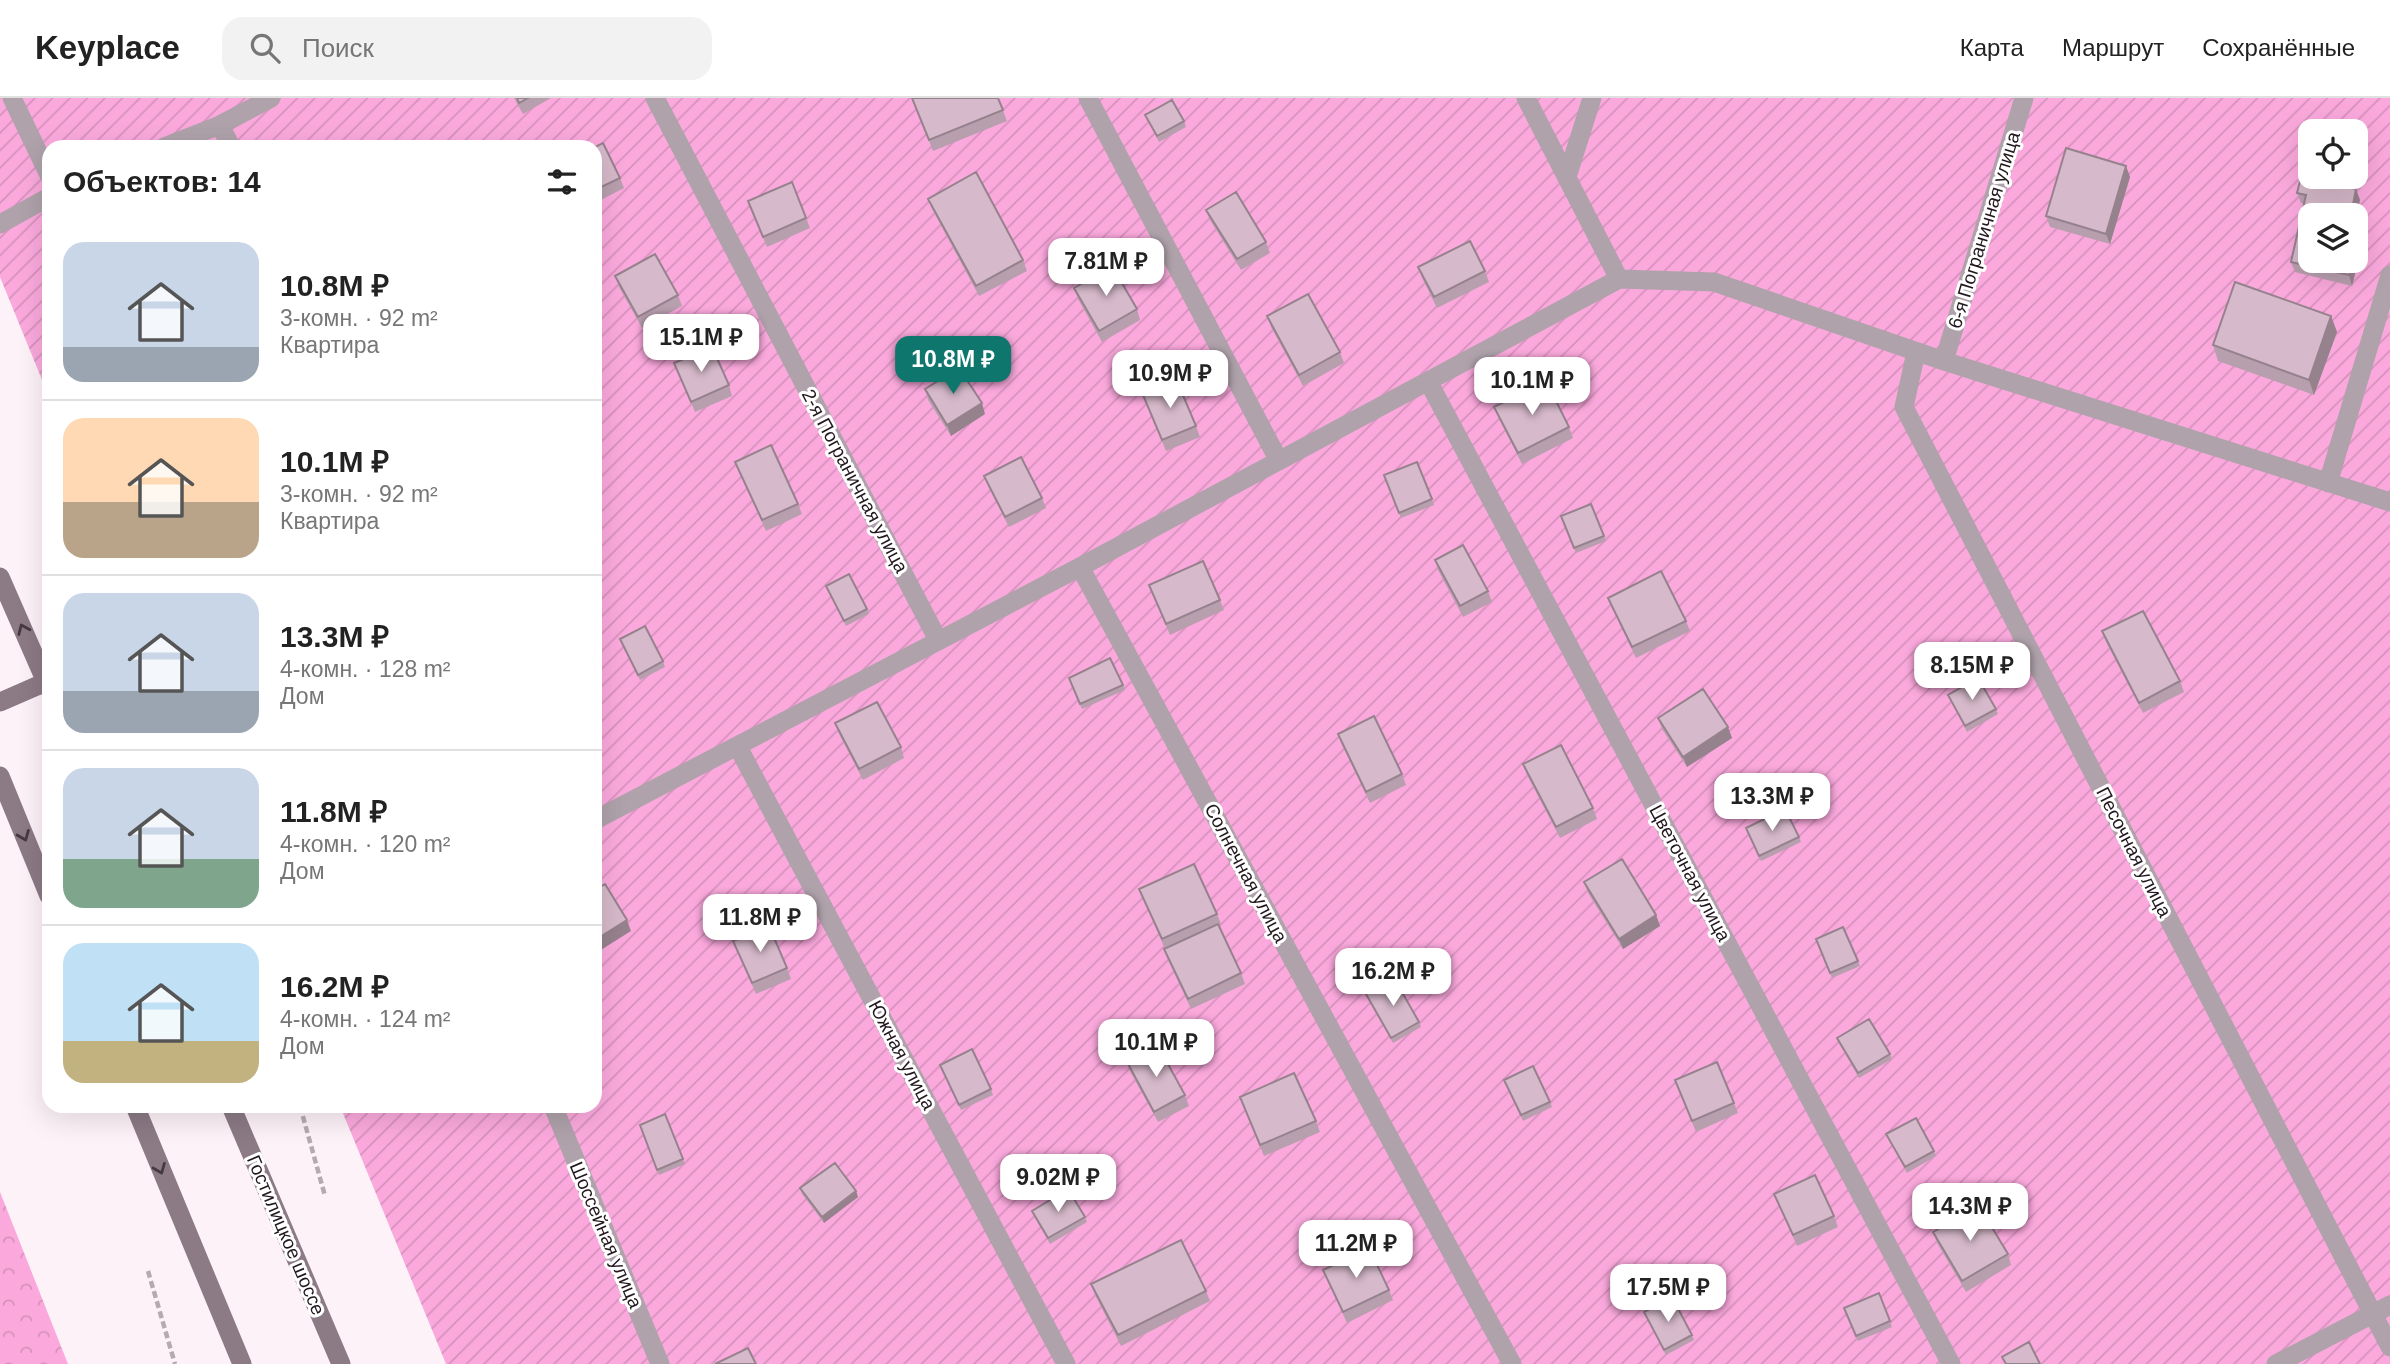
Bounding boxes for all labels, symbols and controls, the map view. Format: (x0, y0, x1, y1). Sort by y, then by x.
search box (222, 17, 712, 80)
text: Keyplace (35, 29, 180, 66)
icon: search (246, 29, 284, 67)
text: Поиск (302, 33, 374, 63)
text: Карта (1960, 34, 2024, 61)
text: Маршрут (2062, 34, 2164, 61)
text: Сохранённые (2202, 34, 2355, 61)
map controls (2298, 119, 2368, 273)
button: locate (2298, 119, 2368, 189)
street label: 6-я Пограничная улица (1944, 129, 2024, 331)
icon: filters (543, 163, 581, 201)
text: Объектов: 14 (63, 165, 261, 198)
button: layers (2298, 203, 2368, 273)
pin: 7.81M ₽ (1041, 238, 1171, 298)
text: 7.81M ₽ (1064, 248, 1148, 274)
text: 10.8M ₽ (280, 269, 389, 302)
icon: home (119, 270, 203, 354)
text: 3-комн. · 92 m² (280, 305, 438, 331)
pin: 15.1M ₽ (636, 314, 766, 374)
text: 15.1M ₽ (659, 324, 743, 350)
text: Квартира (280, 332, 379, 358)
pin: 10.8M ₽ (888, 336, 1018, 396)
text: 10.8M ₽ (911, 346, 995, 372)
pin: 10.9M ₽ (1105, 350, 1235, 410)
pin: 10.1M ₽ (1467, 358, 1597, 417)
text: 10.9M ₽ (1128, 360, 1212, 386)
text: 10.1M ₽ (1490, 367, 1574, 393)
street label: 2-я Пограничная улица (798, 386, 913, 577)
text: 10.1M ₽ (280, 445, 389, 478)
icon: home (119, 446, 203, 530)
text: 3-комн. · 92 m² (280, 481, 438, 507)
text: Квартира (280, 508, 379, 534)
text: 13.3M ₽ (280, 620, 389, 653)
icon: home (119, 621, 203, 705)
one-way arrow (17, 624, 31, 636)
pin: 8.15M ₽ (1907, 642, 2037, 702)
text: 8.15M ₽ (1930, 652, 2014, 678)
text: 4-комн. · 128 m² (280, 656, 451, 682)
text: Дом (280, 683, 324, 709)
pin: 13.3M ₽ (1707, 774, 1837, 833)
text: 13.3M ₽ (1730, 783, 1814, 809)
street label: Песочная улица (2092, 784, 2176, 921)
text: 11.8M ₽ (280, 795, 388, 828)
icon: home (119, 796, 203, 880)
street label: Солнечная улица (1201, 800, 1292, 946)
street label: Цветочная улица (1645, 801, 1735, 945)
one-way arrow (16, 829, 30, 841)
text: 4-комн. · 120 m² (280, 831, 451, 857)
text: Дом (280, 858, 324, 884)
pin: 11.8M ₽ (695, 894, 825, 954)
text: 11.8M ₽ (719, 904, 801, 930)
pin: 16.2M ₽ (1328, 948, 1458, 1008)
text: 16.2M ₽ (1351, 958, 1435, 984)
text: 16.2M ₽ (280, 970, 389, 1003)
icon: home (119, 971, 203, 1055)
street label: Южная улица (864, 997, 940, 1114)
text: 4-комн. · 124 m² (280, 1006, 451, 1032)
pin: 10.1M ₽ (1091, 1020, 1221, 1079)
text: 10.1M ₽ (1114, 1029, 1198, 1055)
text: Дом (280, 1033, 324, 1059)
street label: Гостилицкое шоссе (243, 1152, 329, 1318)
pin: 9.02M ₽ (993, 1154, 1123, 1214)
street label: Шоссейная улица (566, 1159, 647, 1312)
one-way arrow (152, 1163, 166, 1175)
text: 9.02M ₽ (1016, 1164, 1100, 1190)
pin: 14.3M ₽ (1905, 1184, 2035, 1243)
text: 14.3M ₽ (1928, 1193, 2012, 1219)
pin: 11.2M ₽ (1291, 1220, 1421, 1280)
text: 11.2M ₽ (1315, 1230, 1397, 1256)
pin: 17.5M ₽ (1603, 1264, 1733, 1324)
text: 17.5M ₽ (1626, 1274, 1710, 1300)

